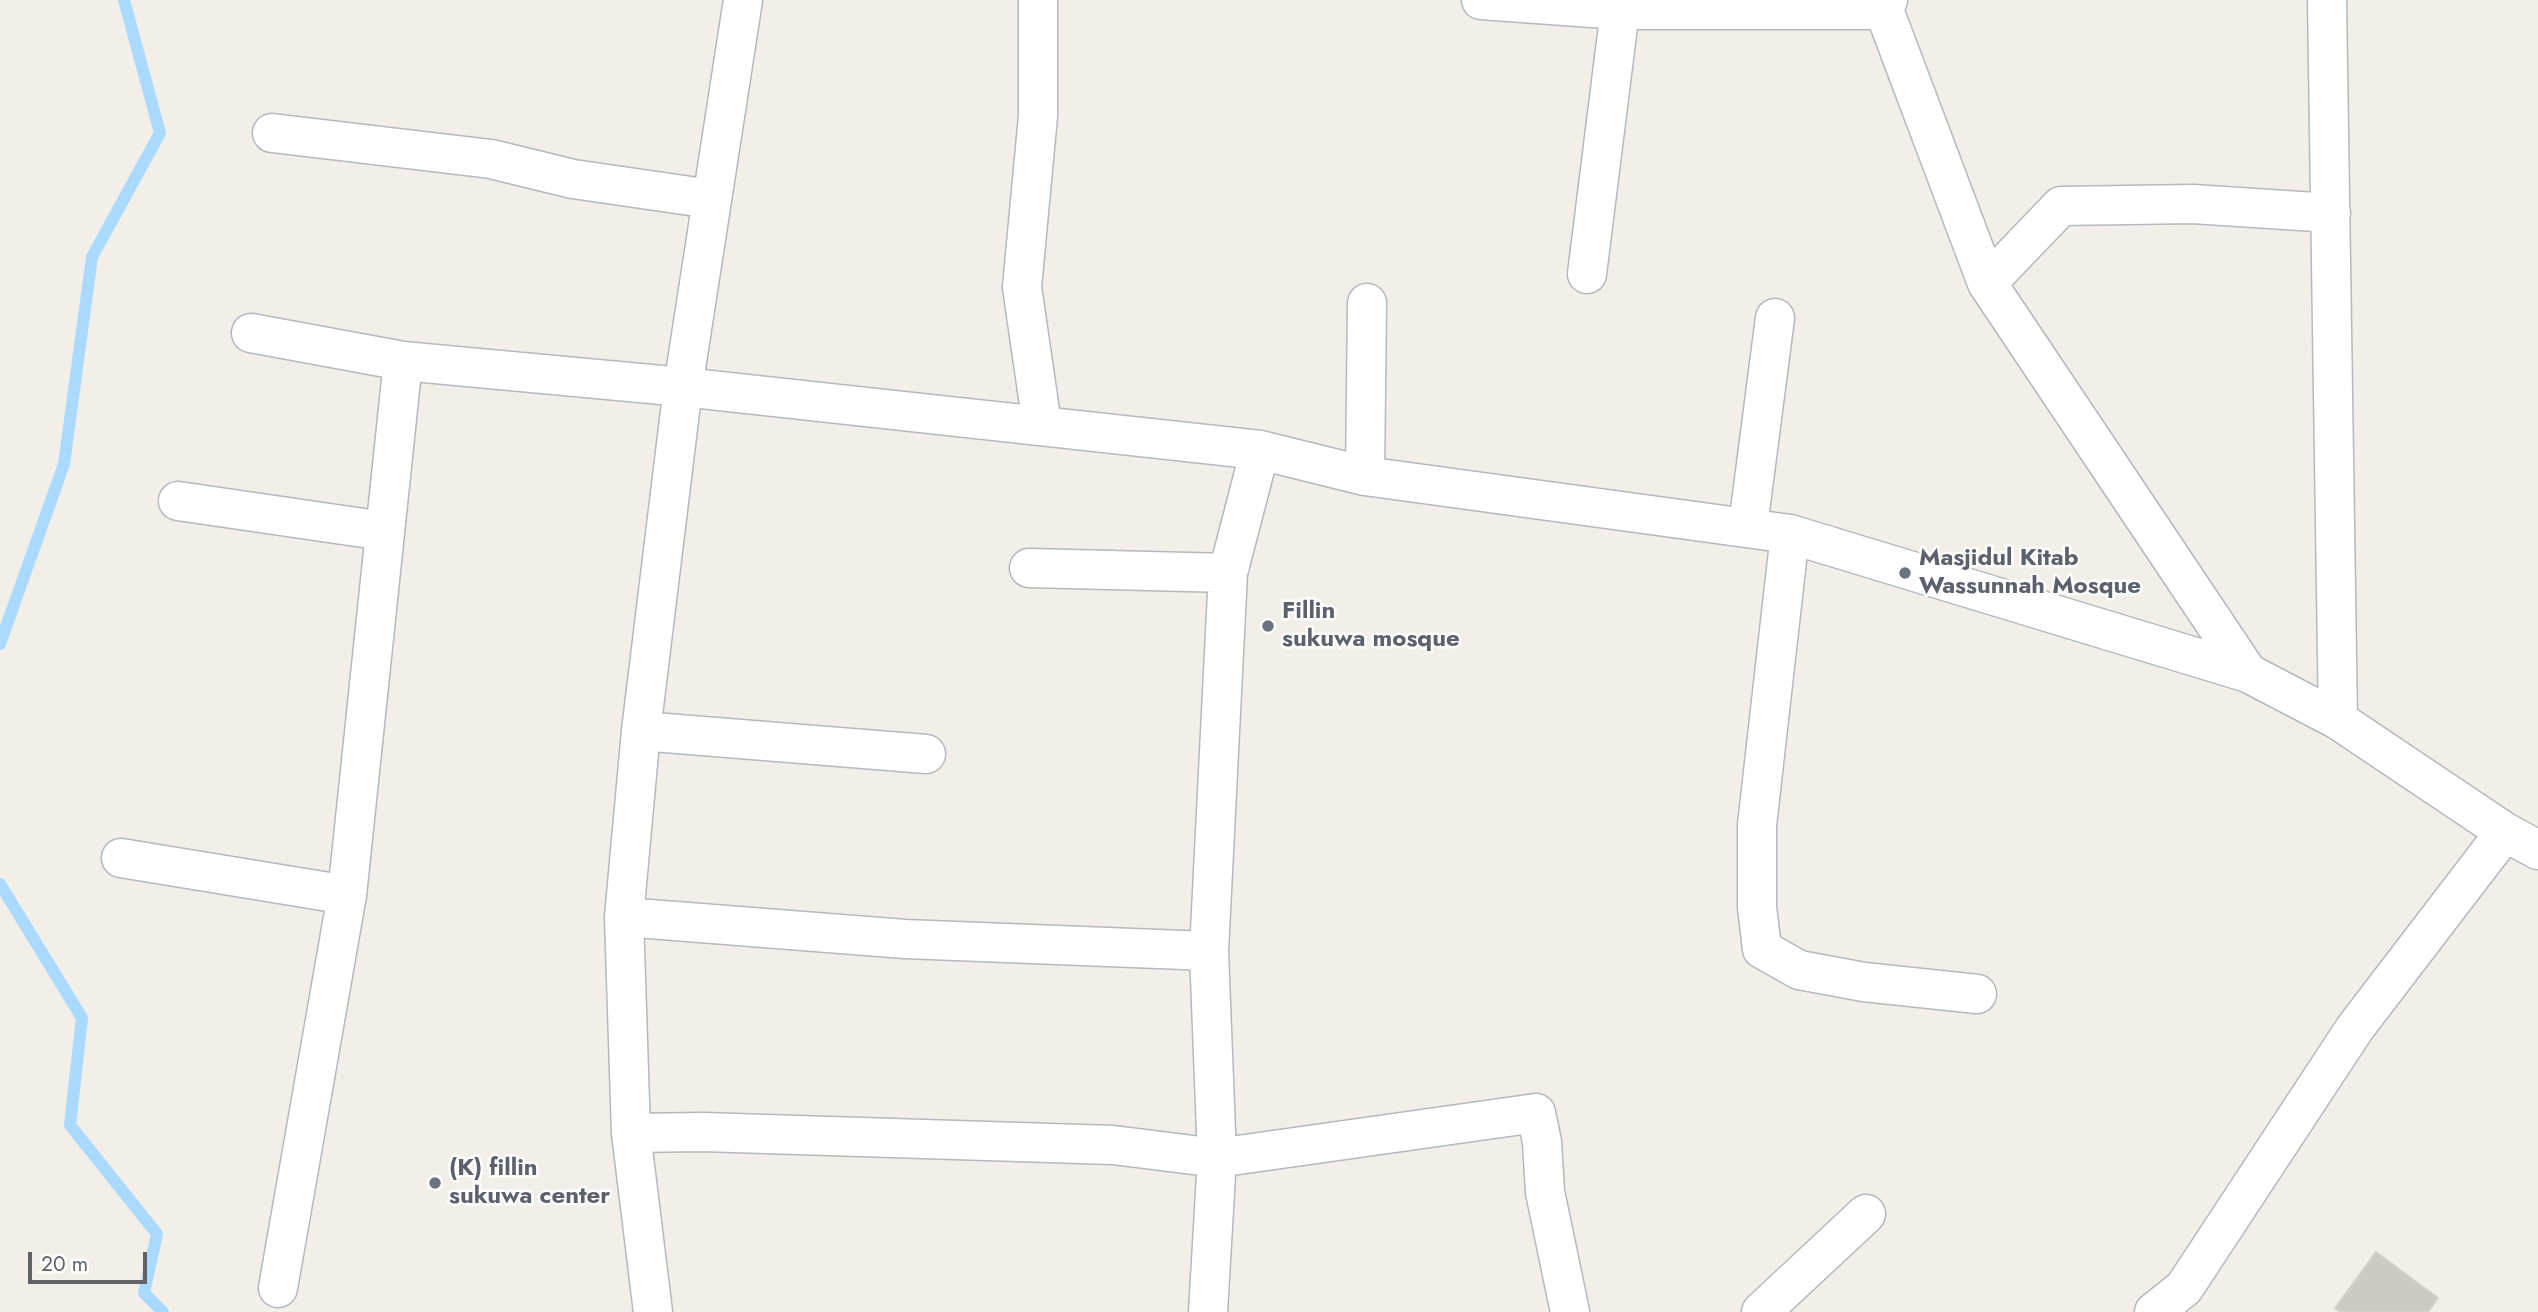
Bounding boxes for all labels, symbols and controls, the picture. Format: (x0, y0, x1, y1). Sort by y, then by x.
place label: Masjidul Kitab Wassunnah Mosque (1919, 545, 2141, 601)
marker: Masjidul Kitab Wassunnah Mosque (1897, 565, 1913, 581)
place label: Fillin sukuwa mosque (1282, 598, 1460, 654)
marker: Fillin sukuwa mosque (1260, 618, 1276, 634)
place label: (K) fillin sukuwa center (449, 1155, 610, 1211)
marker: (K) fillin sukuwa center (427, 1175, 443, 1191)
scale bar (32, 1238, 150, 1282)
text: 20 m (41, 1249, 88, 1279)

